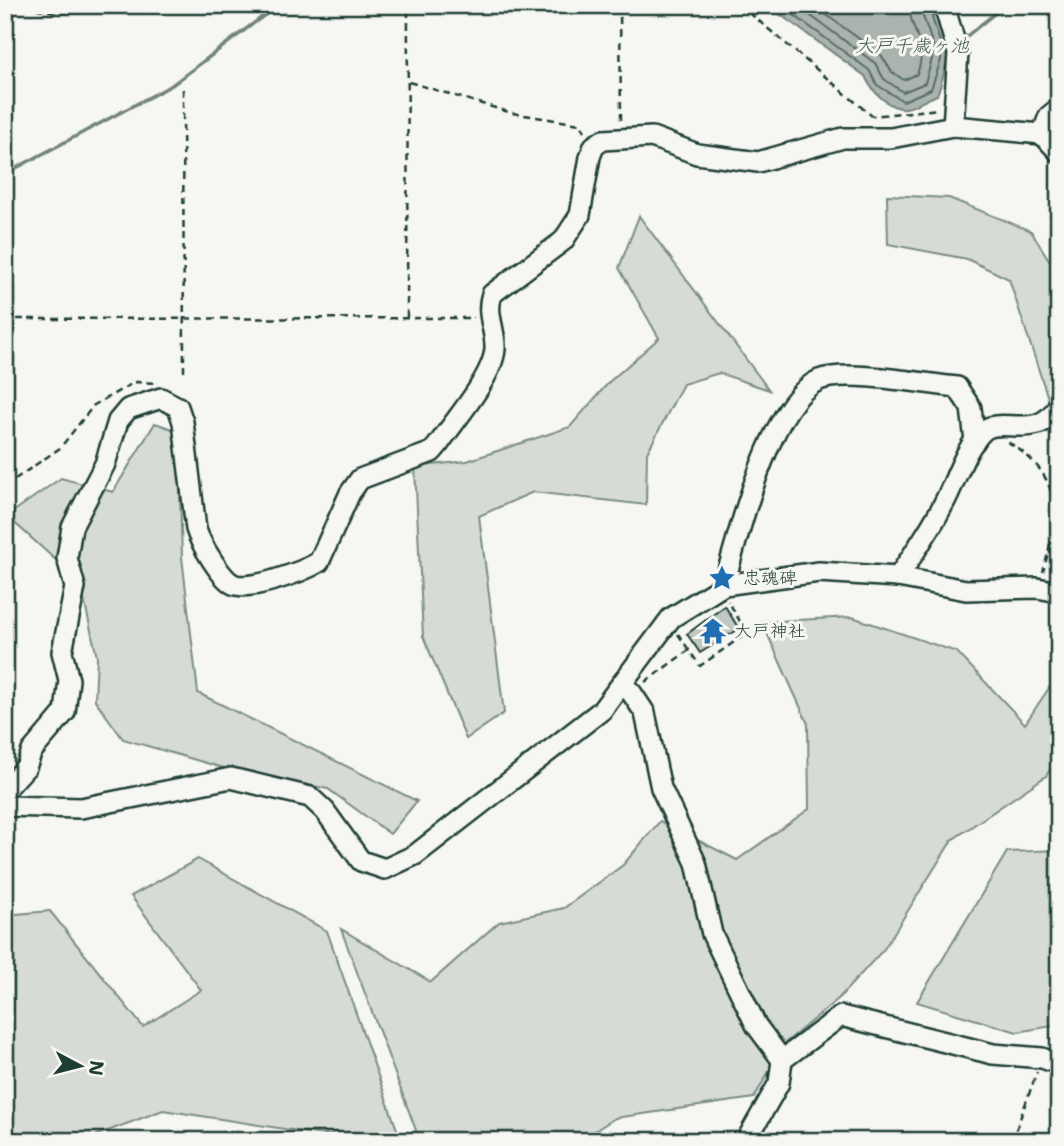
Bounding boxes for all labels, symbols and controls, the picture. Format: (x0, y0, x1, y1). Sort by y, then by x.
water label: 大戸千歳ヶ池 (855, 33, 970, 58)
place icon: 忠魂碑 (707, 563, 737, 593)
place label: 忠魂碑 (743, 566, 797, 590)
temple icon: 大戸神社 (698, 616, 728, 646)
place label: 大戸神社 (734, 619, 806, 643)
north arrow (46, 1030, 116, 1100)
text: N (83, 1059, 110, 1077)

